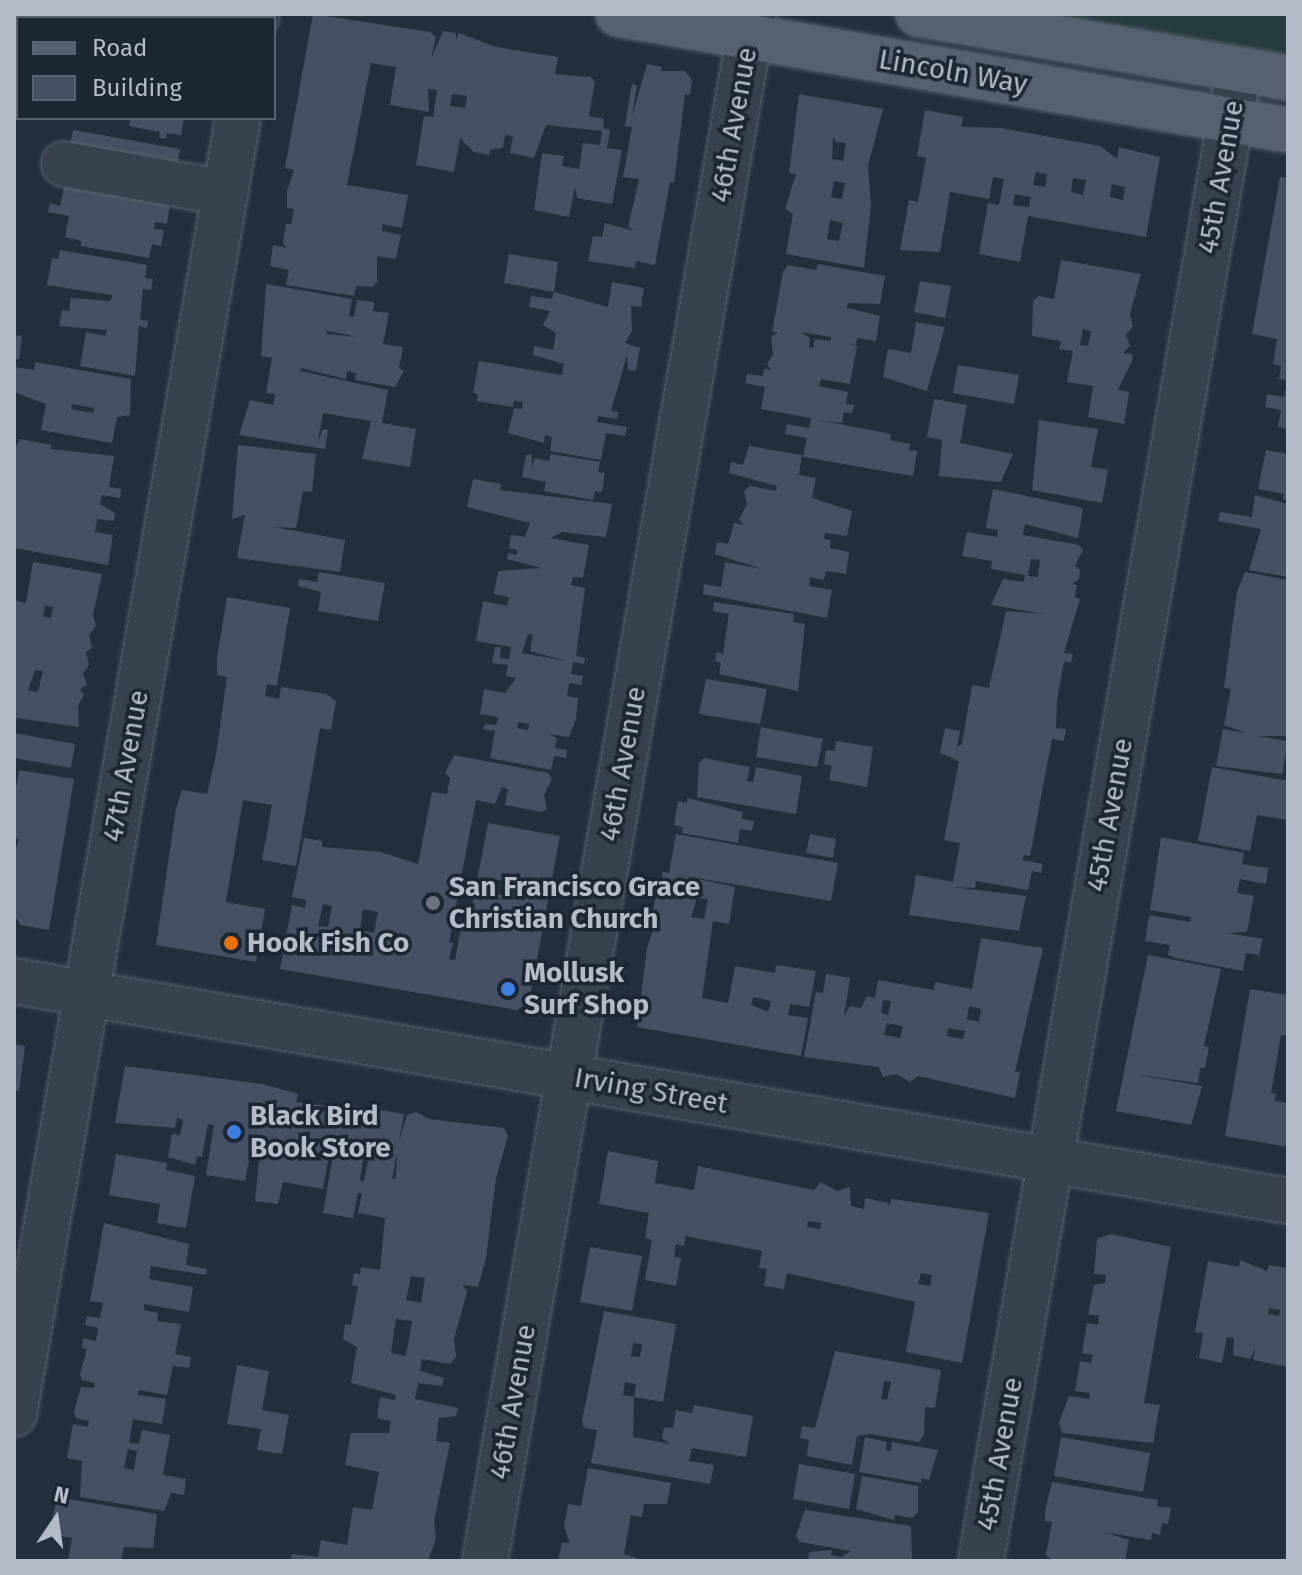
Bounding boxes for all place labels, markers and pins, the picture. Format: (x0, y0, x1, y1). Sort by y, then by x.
place label: San Francisco Grace Christian Church (449, 870, 700, 936)
marker: San Francisco Grace Christian Church (424, 894, 442, 912)
place label: Hook Fish Co (247, 926, 409, 960)
marker: Hook Fish Co (222, 934, 240, 952)
place label: Mollusk Surf Shop (524, 956, 649, 1022)
marker: Mollusk Surf Shop (499, 980, 517, 998)
place label: Black Bird Book Store (250, 1099, 391, 1165)
marker: Black Bird Book Store (225, 1123, 243, 1141)

